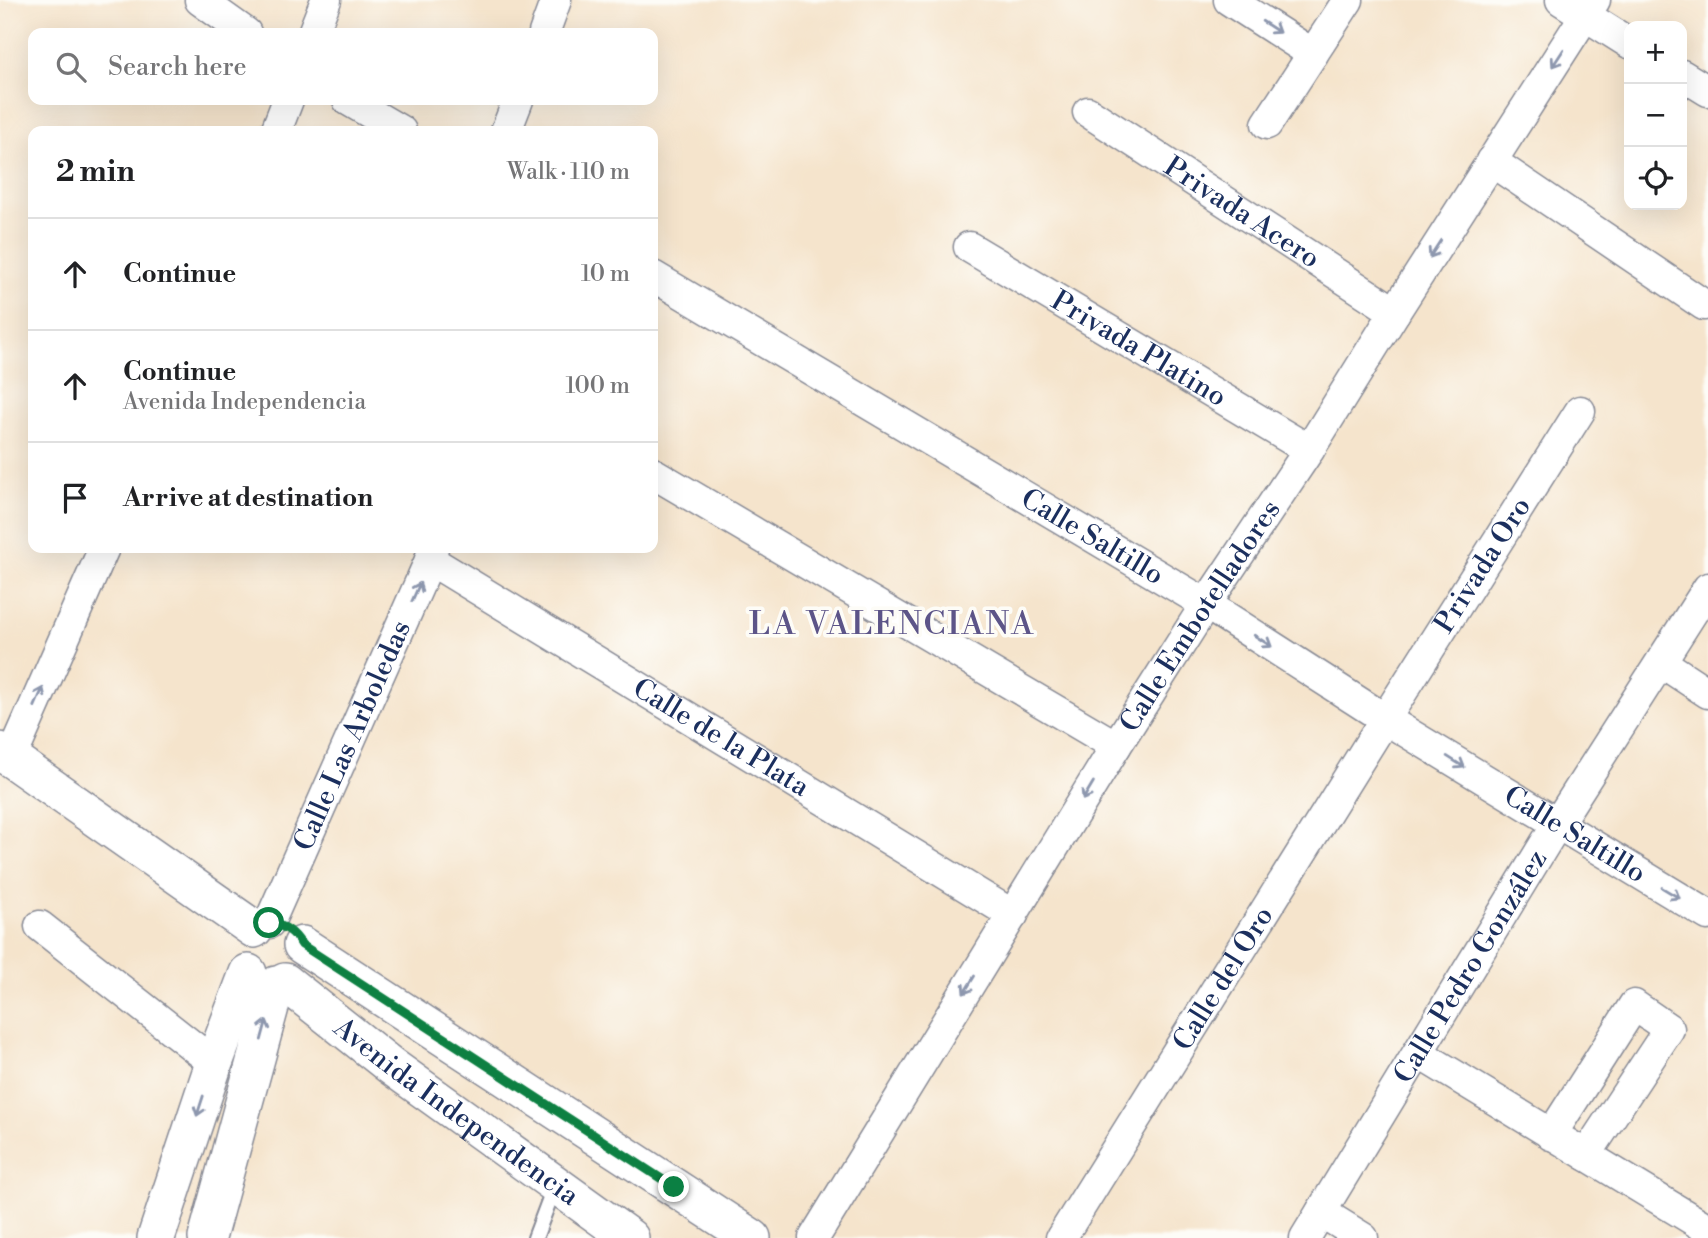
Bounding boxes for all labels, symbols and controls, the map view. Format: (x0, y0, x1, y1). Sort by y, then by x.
one-way arrow (1261, 20, 1280, 34)
map controls (1624, 21, 1687, 210)
button: + (1624, 21, 1687, 84)
search box (28, 28, 658, 105)
one-way arrow (1551, 47, 1565, 67)
icon: search (52, 48, 90, 86)
text: Search here (108, 51, 247, 83)
button: − (1624, 84, 1687, 147)
button: locate (1624, 147, 1687, 210)
street label: Privada Acero (1158, 149, 1327, 276)
text: 2 min (56, 153, 135, 191)
text: Walk · 110 m (507, 158, 630, 186)
one-way arrow (1428, 238, 1442, 258)
icon: ahead (56, 255, 94, 293)
text: Continue (123, 258, 236, 290)
text: 10 m (581, 260, 630, 288)
street label: Privada Platino (1045, 283, 1233, 414)
text: Continue (123, 356, 236, 388)
icon: ahead (56, 367, 94, 405)
text: 100 m (565, 372, 630, 400)
text: Avenida Independencia (123, 388, 366, 416)
icon: arrive (56, 479, 94, 517)
street label: Calle Saltillo (1015, 481, 1170, 593)
text: Arrive at destination (123, 482, 373, 514)
street label: Privada Oro (1426, 491, 1539, 640)
street label: Calle Embotelladores (1112, 493, 1288, 739)
one-way arrow (410, 582, 423, 603)
district label: LA VALENCIANA (749, 604, 1035, 644)
street label: Calle Las Arboledas (286, 615, 418, 856)
one-way arrow (1253, 634, 1273, 648)
street label: Calle de la Plata (627, 670, 817, 805)
one-way arrow (33, 687, 46, 708)
one-way arrow (1445, 755, 1465, 769)
street label: Calle Saltillo (1498, 778, 1653, 891)
one-way arrow (1081, 781, 1095, 801)
street label: Calle Pedro González (1386, 843, 1555, 1090)
one-way arrow (1661, 886, 1681, 900)
street label: Calle del Oro (1165, 900, 1281, 1057)
route start (253, 907, 284, 938)
one-way arrow (962, 975, 976, 995)
street label: Avenida Independencia (326, 1009, 587, 1214)
one-way arrow (258, 1020, 271, 1042)
one-way arrow (192, 1095, 205, 1117)
route end (658, 1171, 689, 1202)

